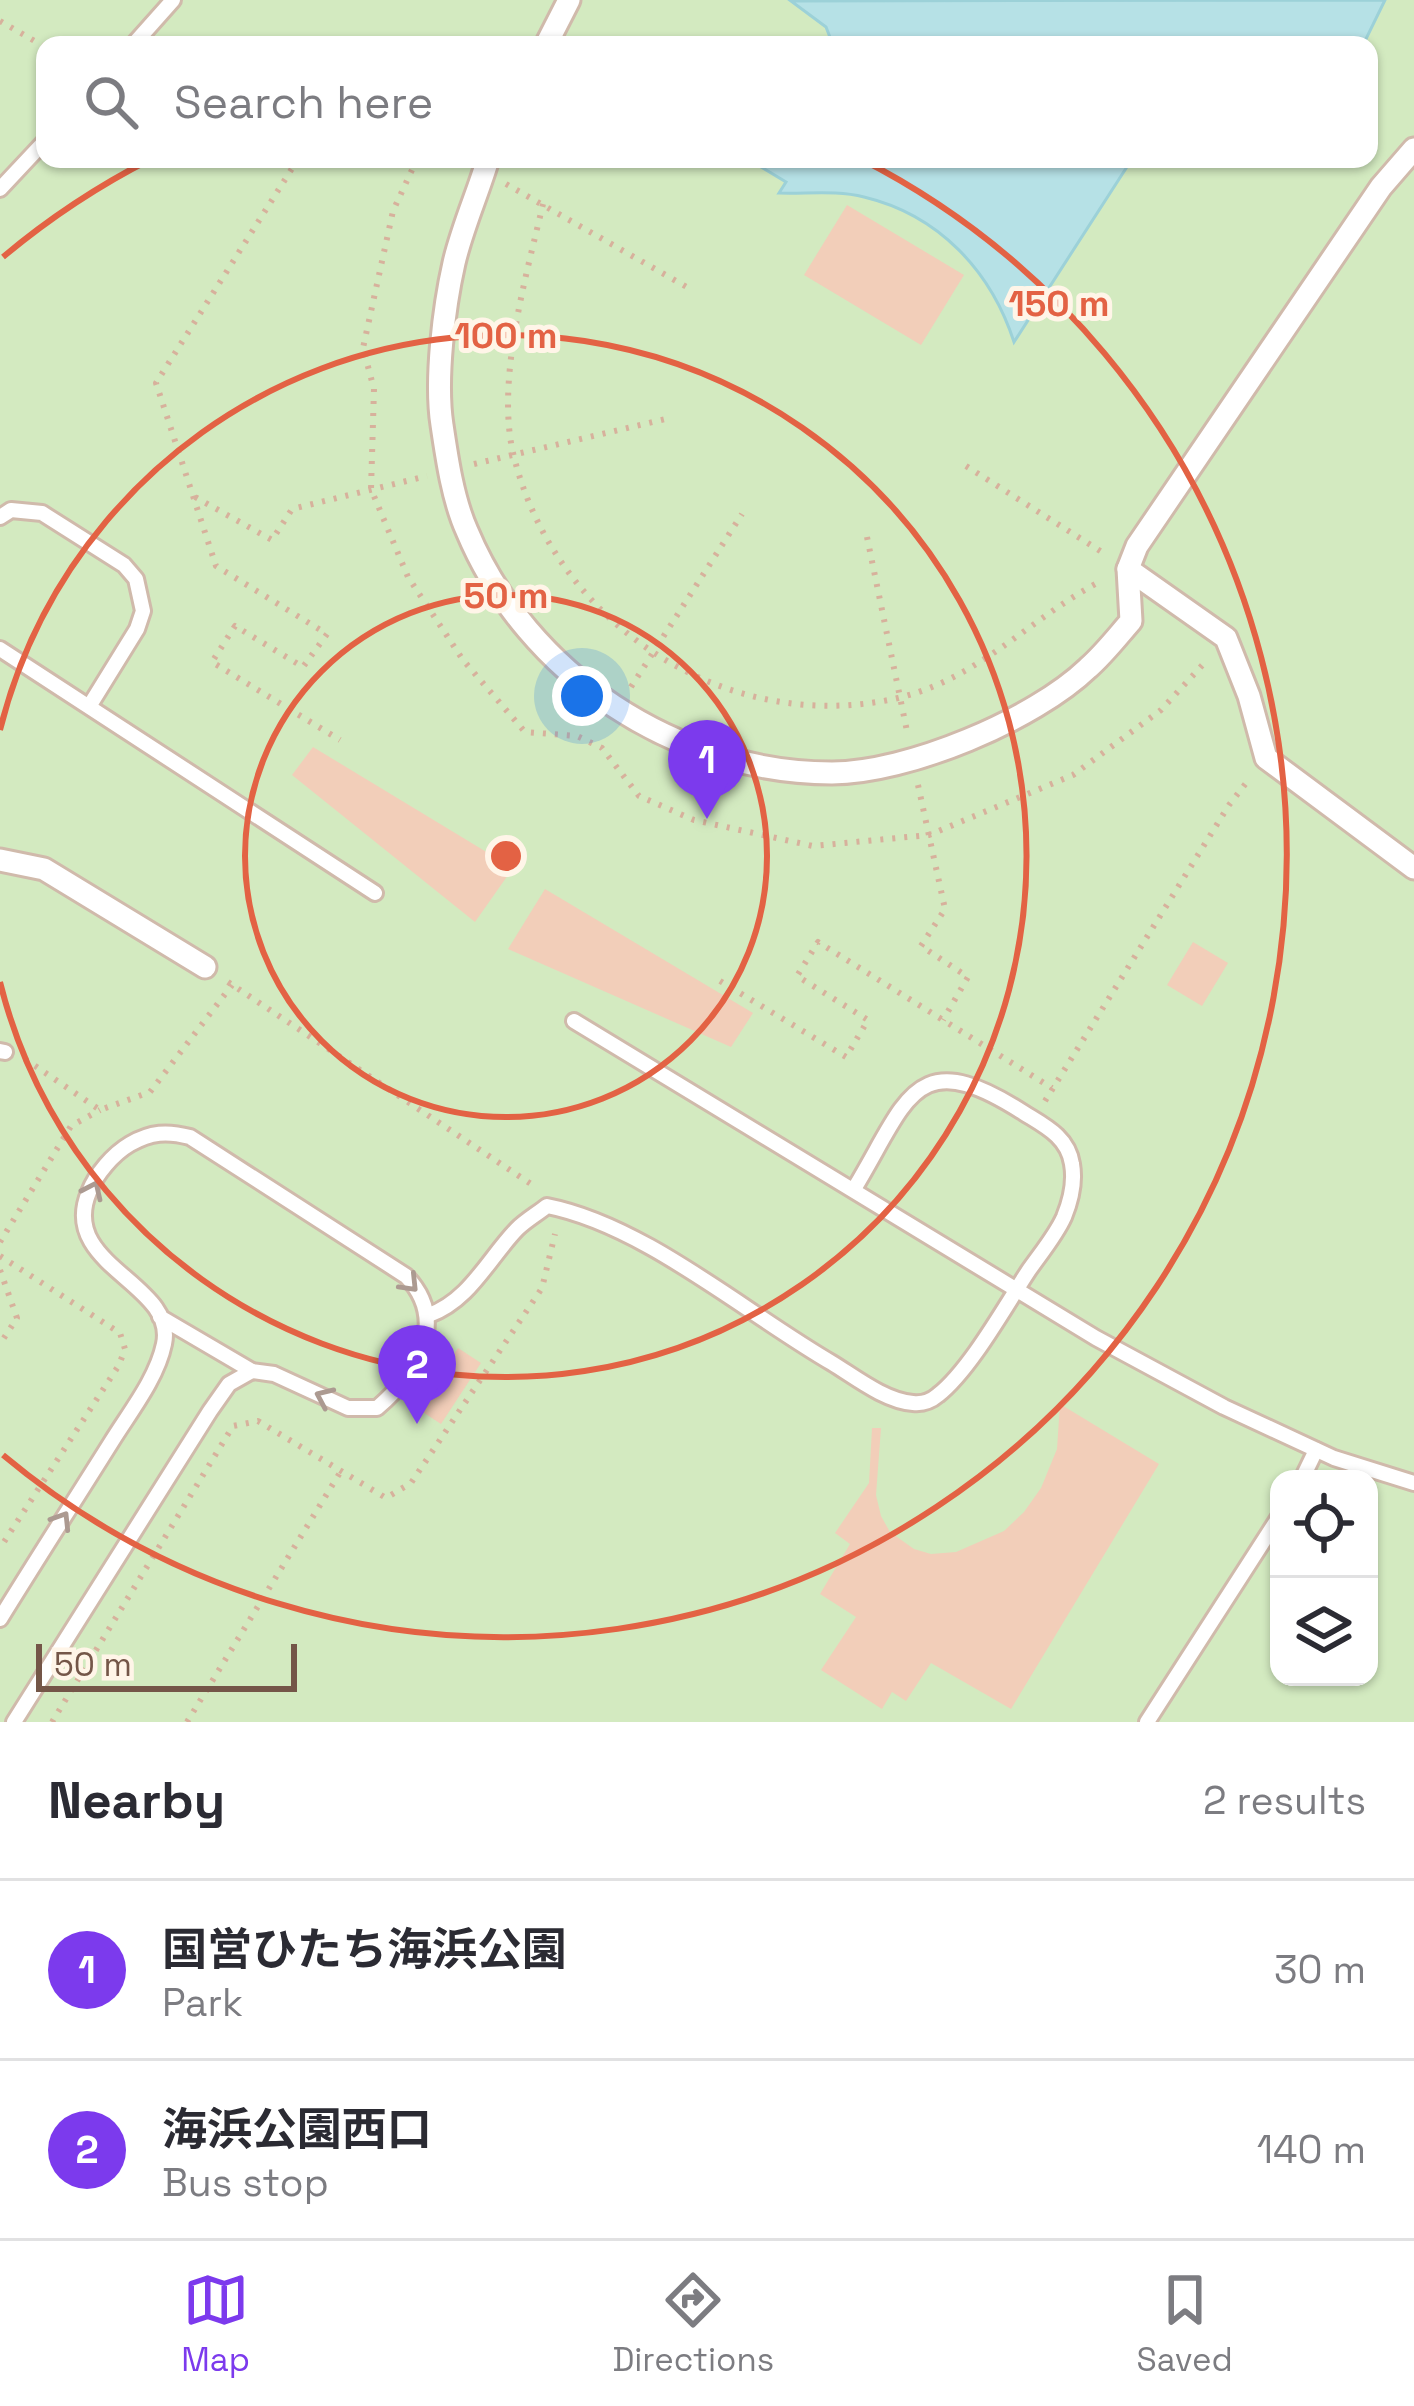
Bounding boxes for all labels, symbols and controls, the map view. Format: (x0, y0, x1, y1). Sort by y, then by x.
search box (36, 36, 1378, 168)
icon: search (78, 69, 144, 135)
text: Search here (174, 74, 433, 131)
text: 150 m (1008, 281, 1110, 327)
text: 100 m (455, 313, 557, 359)
text: 50 m (464, 573, 548, 619)
your location (552, 666, 612, 726)
pin: 1 (668, 720, 746, 819)
centre of rings (485, 835, 527, 877)
one-way arrow (79, 1181, 102, 1203)
one-way arrow (396, 1270, 418, 1292)
pin: 2 (378, 1325, 456, 1424)
one-way arrow (315, 1387, 336, 1411)
map controls (1270, 1470, 1378, 1686)
button: locate (1270, 1470, 1378, 1578)
one-way arrow (48, 1511, 70, 1533)
button: layers (1270, 1578, 1378, 1686)
scale bar (36, 1638, 297, 1691)
text: 50 m (54, 1644, 132, 1686)
text: Nearby (48, 1768, 225, 1833)
text: 2 results (1203, 1776, 1366, 1825)
text: 国営ひたち海浜公園 (162, 1921, 567, 1978)
text: 1 (78, 1945, 96, 1994)
text: 30 m (1274, 1945, 1366, 1994)
text: Park (162, 1978, 243, 2027)
text: 海浜公園西口 (162, 2101, 432, 2158)
text: 2 (75, 2125, 99, 2174)
text: 140 m (1257, 2125, 1366, 2174)
text: Bus stop (162, 2158, 329, 2207)
tab: Map (181, 2267, 250, 2381)
tab: Directions (612, 2267, 774, 2381)
tab: Saved (1137, 2267, 1233, 2381)

